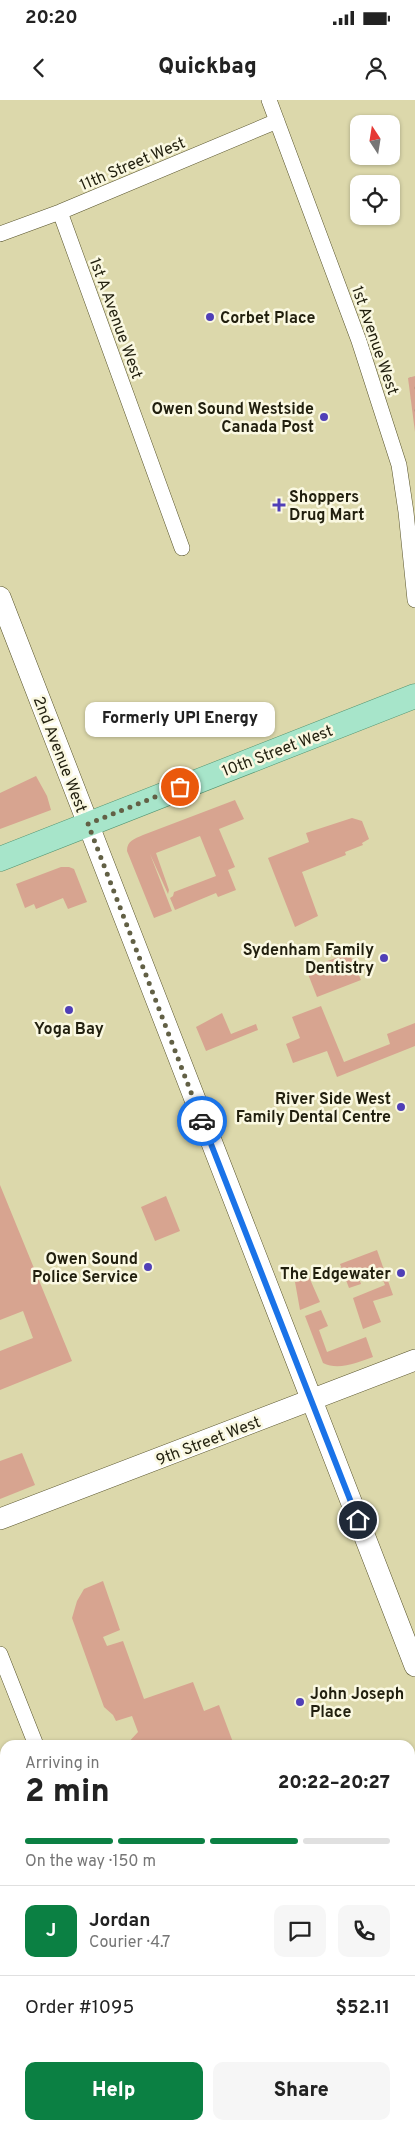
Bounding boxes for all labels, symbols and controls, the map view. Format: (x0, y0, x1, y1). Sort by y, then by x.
text: 20:20 (25, 6, 78, 30)
icon: back (25, 54, 53, 82)
text: Quickbag (158, 54, 257, 81)
icon: person (362, 54, 390, 82)
north arrow (350, 115, 400, 165)
map controls (350, 115, 400, 225)
street label: 11th Street West (77, 134, 189, 196)
button: locate (350, 175, 400, 225)
street label: 1st A Avenue West (84, 255, 146, 382)
street label: 1st Avenue West (346, 283, 402, 398)
place label: Corbet Place (220, 309, 316, 329)
marker: Corbet Place (204, 311, 216, 323)
place label: Owen Sound Westside Canada Post (152, 400, 314, 438)
marker: Owen Sound Westside Canada Post (318, 411, 330, 423)
place label: Shoppers Drug Mart (289, 488, 365, 526)
marker: Shoppers Drug Mart (273, 499, 285, 511)
street label: 2nd Avenue West (28, 694, 91, 816)
callout: Formerly UPI Energy (85, 702, 275, 737)
text: Formerly UPI Energy (102, 709, 258, 729)
street label: 10th Street West (219, 722, 336, 782)
pin (159, 766, 201, 808)
icon: bag (166, 773, 194, 801)
place label: Sydenham Family Dentistry (243, 941, 374, 979)
marker: Sydenham Family Dentistry (378, 952, 390, 964)
marker: Yoga Bay (63, 1004, 75, 1016)
place label: Yoga Bay (34, 1020, 104, 1040)
place label: River Side West Family Dental Centre (236, 1090, 391, 1128)
courier (177, 1096, 227, 1146)
marker: River Side West Family Dental Centre (395, 1101, 407, 1113)
icon: car (188, 1107, 216, 1135)
place label: Owen Sound Police Service (32, 1250, 138, 1288)
marker: Owen Sound Police Service (142, 1261, 154, 1273)
place label: The Edgewater (280, 1265, 391, 1285)
marker: The Edgewater (395, 1267, 407, 1279)
street label: 9th Street West (154, 1413, 264, 1471)
pin (337, 1499, 379, 1541)
icon: home (344, 1506, 372, 1534)
place label: John Joseph Place (310, 1685, 404, 1723)
marker: John Joseph Place (294, 1696, 306, 1708)
text: Arriving in (25, 1754, 100, 1774)
text: 20:22–20:27 (278, 1771, 390, 1795)
text: 2 min (25, 1773, 110, 1813)
text: On the way · 150 m (25, 1852, 156, 1872)
button: chat (274, 1905, 326, 1957)
button: phone (338, 1905, 390, 1957)
text: Jordan (89, 1909, 151, 1933)
text: J (46, 1919, 56, 1943)
text: Courier · 4.7 (89, 1933, 170, 1953)
text: Order #1095 (25, 1996, 134, 2020)
text: $52.11 (335, 1996, 390, 2020)
button: Help (25, 2062, 203, 2120)
button: Share (213, 2062, 390, 2120)

